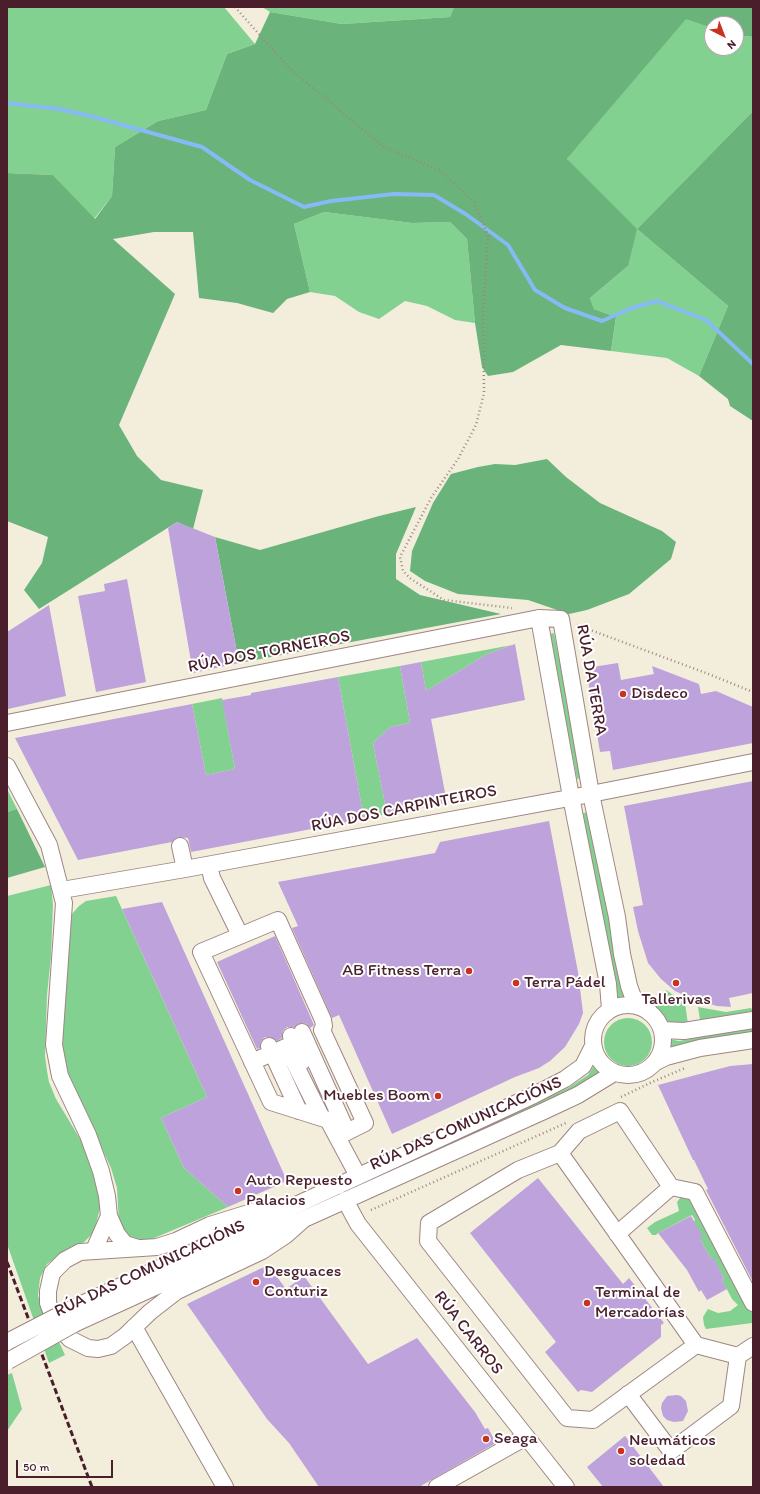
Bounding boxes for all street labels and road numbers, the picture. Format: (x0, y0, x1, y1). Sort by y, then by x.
street label: RÚA DA TERRA (571, 623, 611, 737)
street label: RÚA DOS TORNEIROS (186, 626, 352, 678)
street label: RÚA DOS CARPINTEIROS (309, 781, 499, 837)
street label: RÚA DAS COMUNICACIÓNS (367, 1072, 565, 1176)
street label: RÚA DAS COMUNICACIÓNS (51, 1216, 249, 1322)
street label: RÚA CARROS (429, 1287, 507, 1379)

